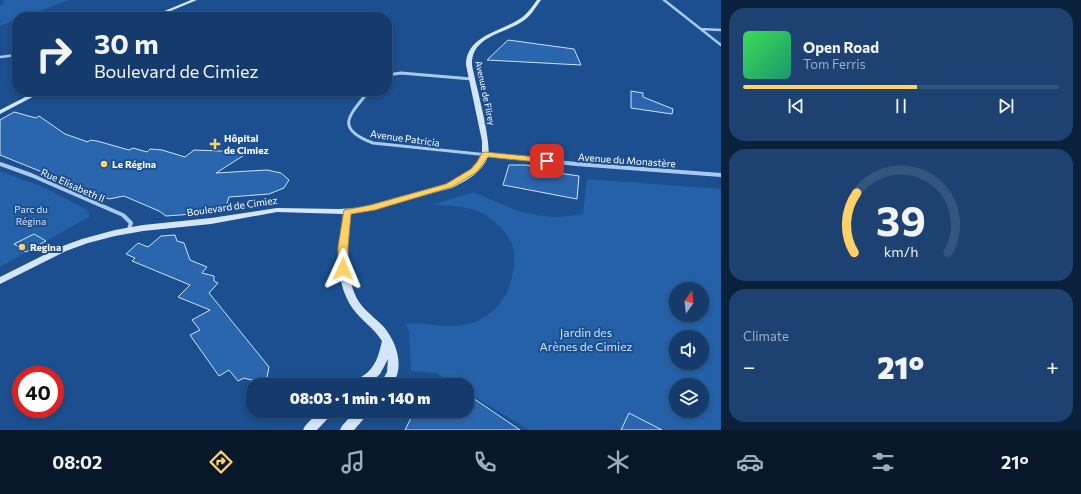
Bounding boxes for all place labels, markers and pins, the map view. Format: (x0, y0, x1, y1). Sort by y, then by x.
place label: Hôpital de Cimiez (224, 132, 269, 156)
marker: Hôpital de Cimiez (209, 138, 221, 150)
pin (530, 144, 564, 178)
place label: Le Régina (112, 158, 156, 170)
marker: Le Régina (99, 159, 109, 169)
place label: Regina (30, 241, 61, 253)
marker: Regina (17, 242, 27, 252)

